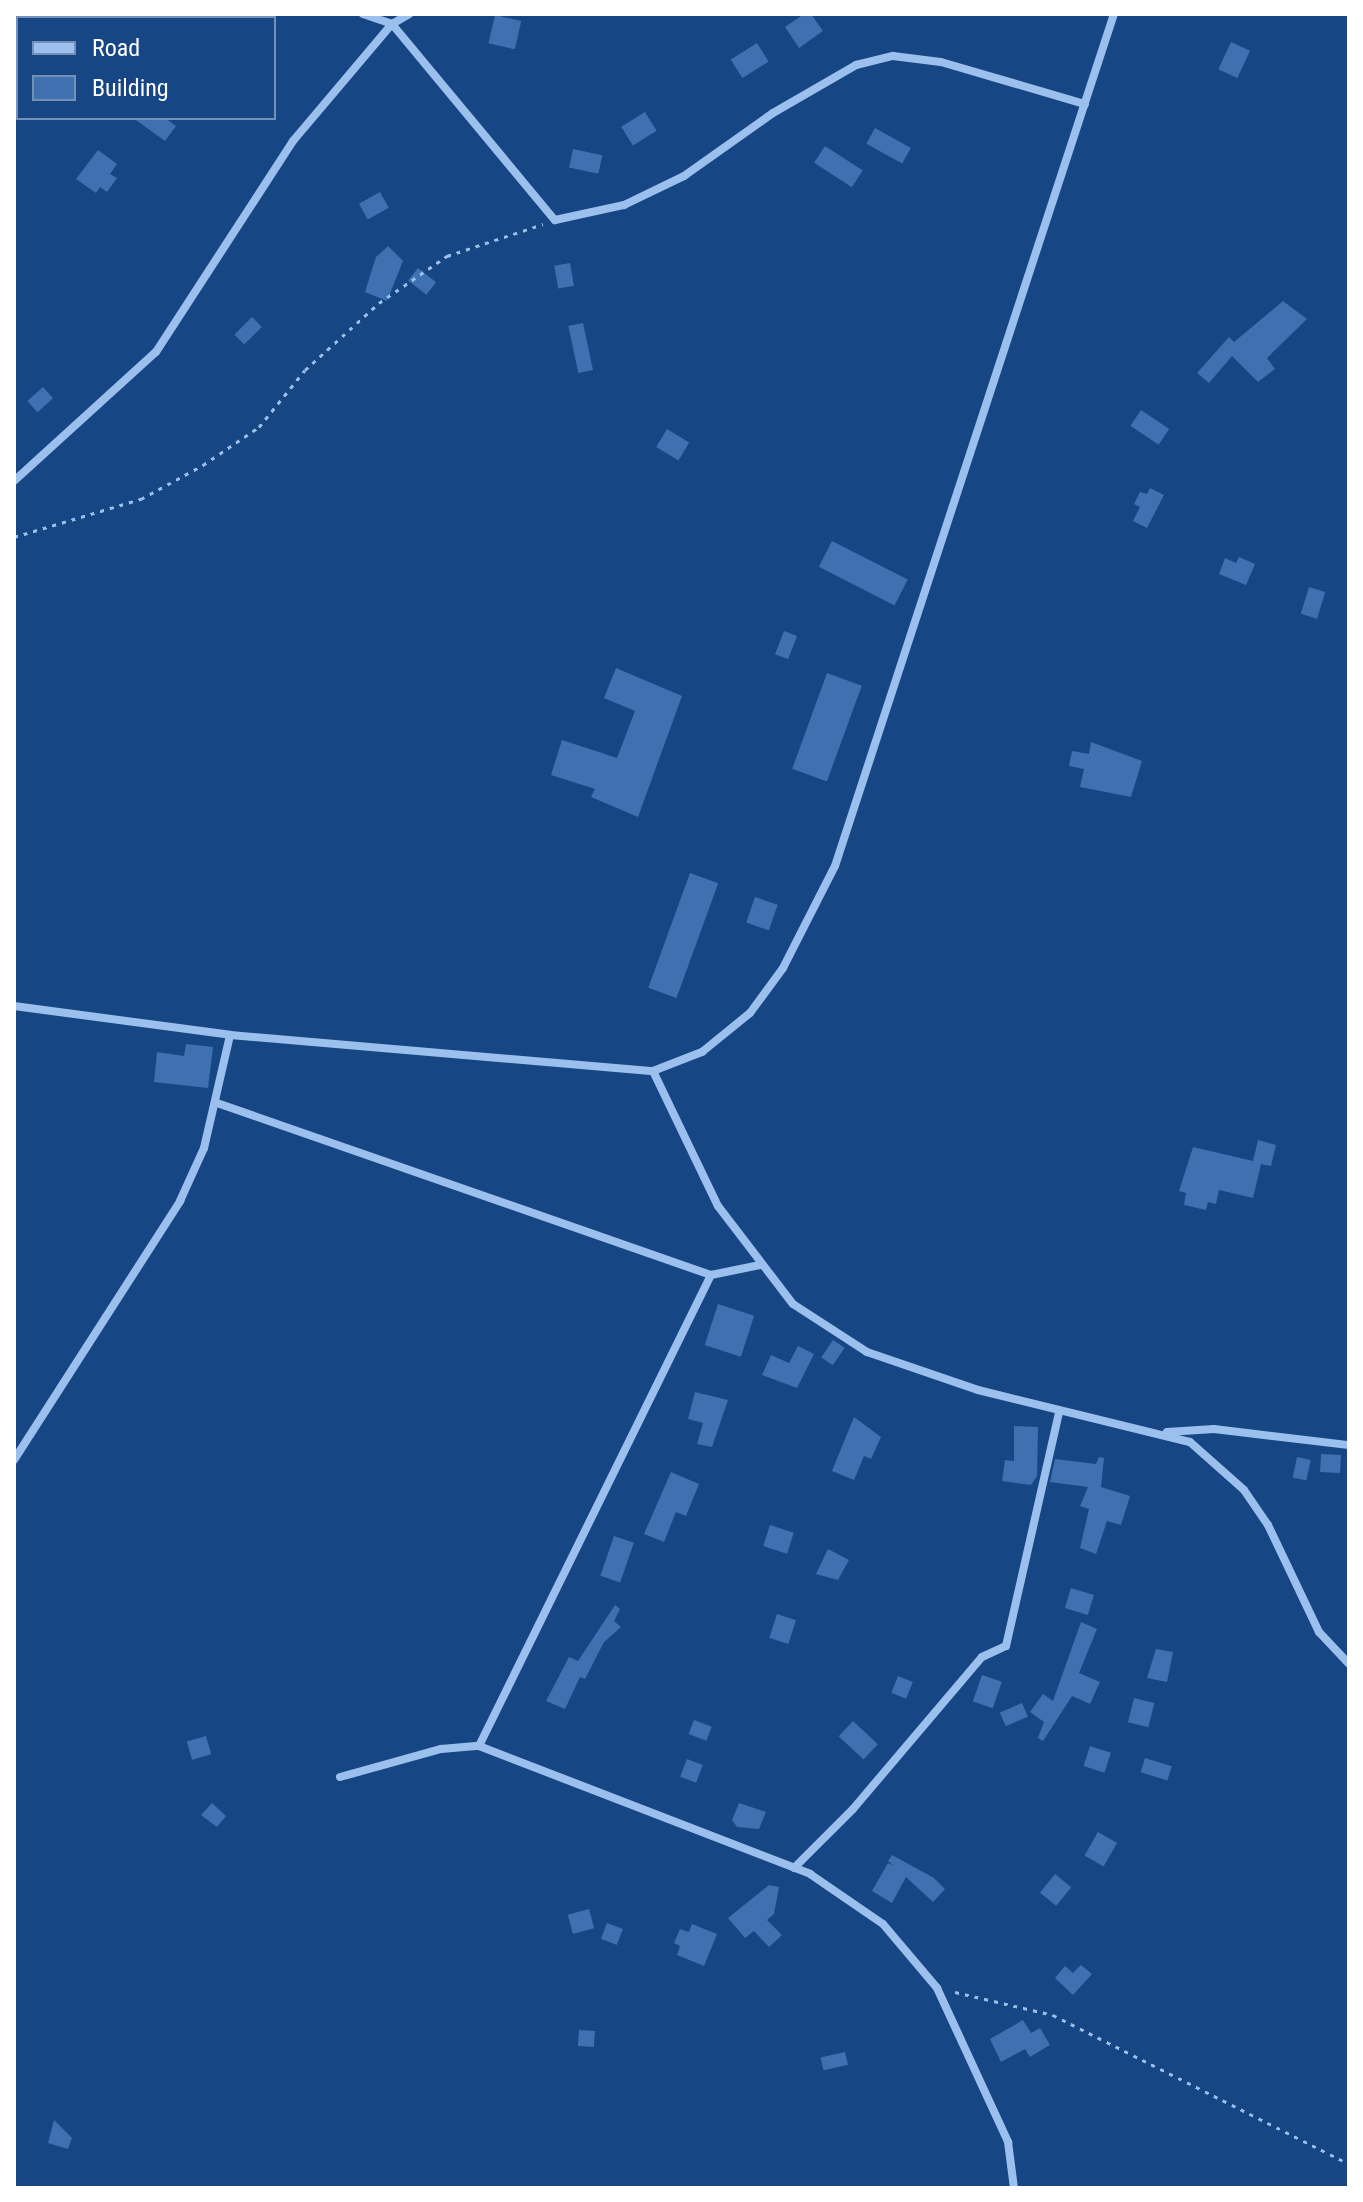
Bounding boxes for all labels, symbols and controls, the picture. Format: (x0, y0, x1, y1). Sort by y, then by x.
legend (16, 16, 276, 120)
text: Road (92, 34, 140, 62)
text: Building (92, 74, 169, 102)

